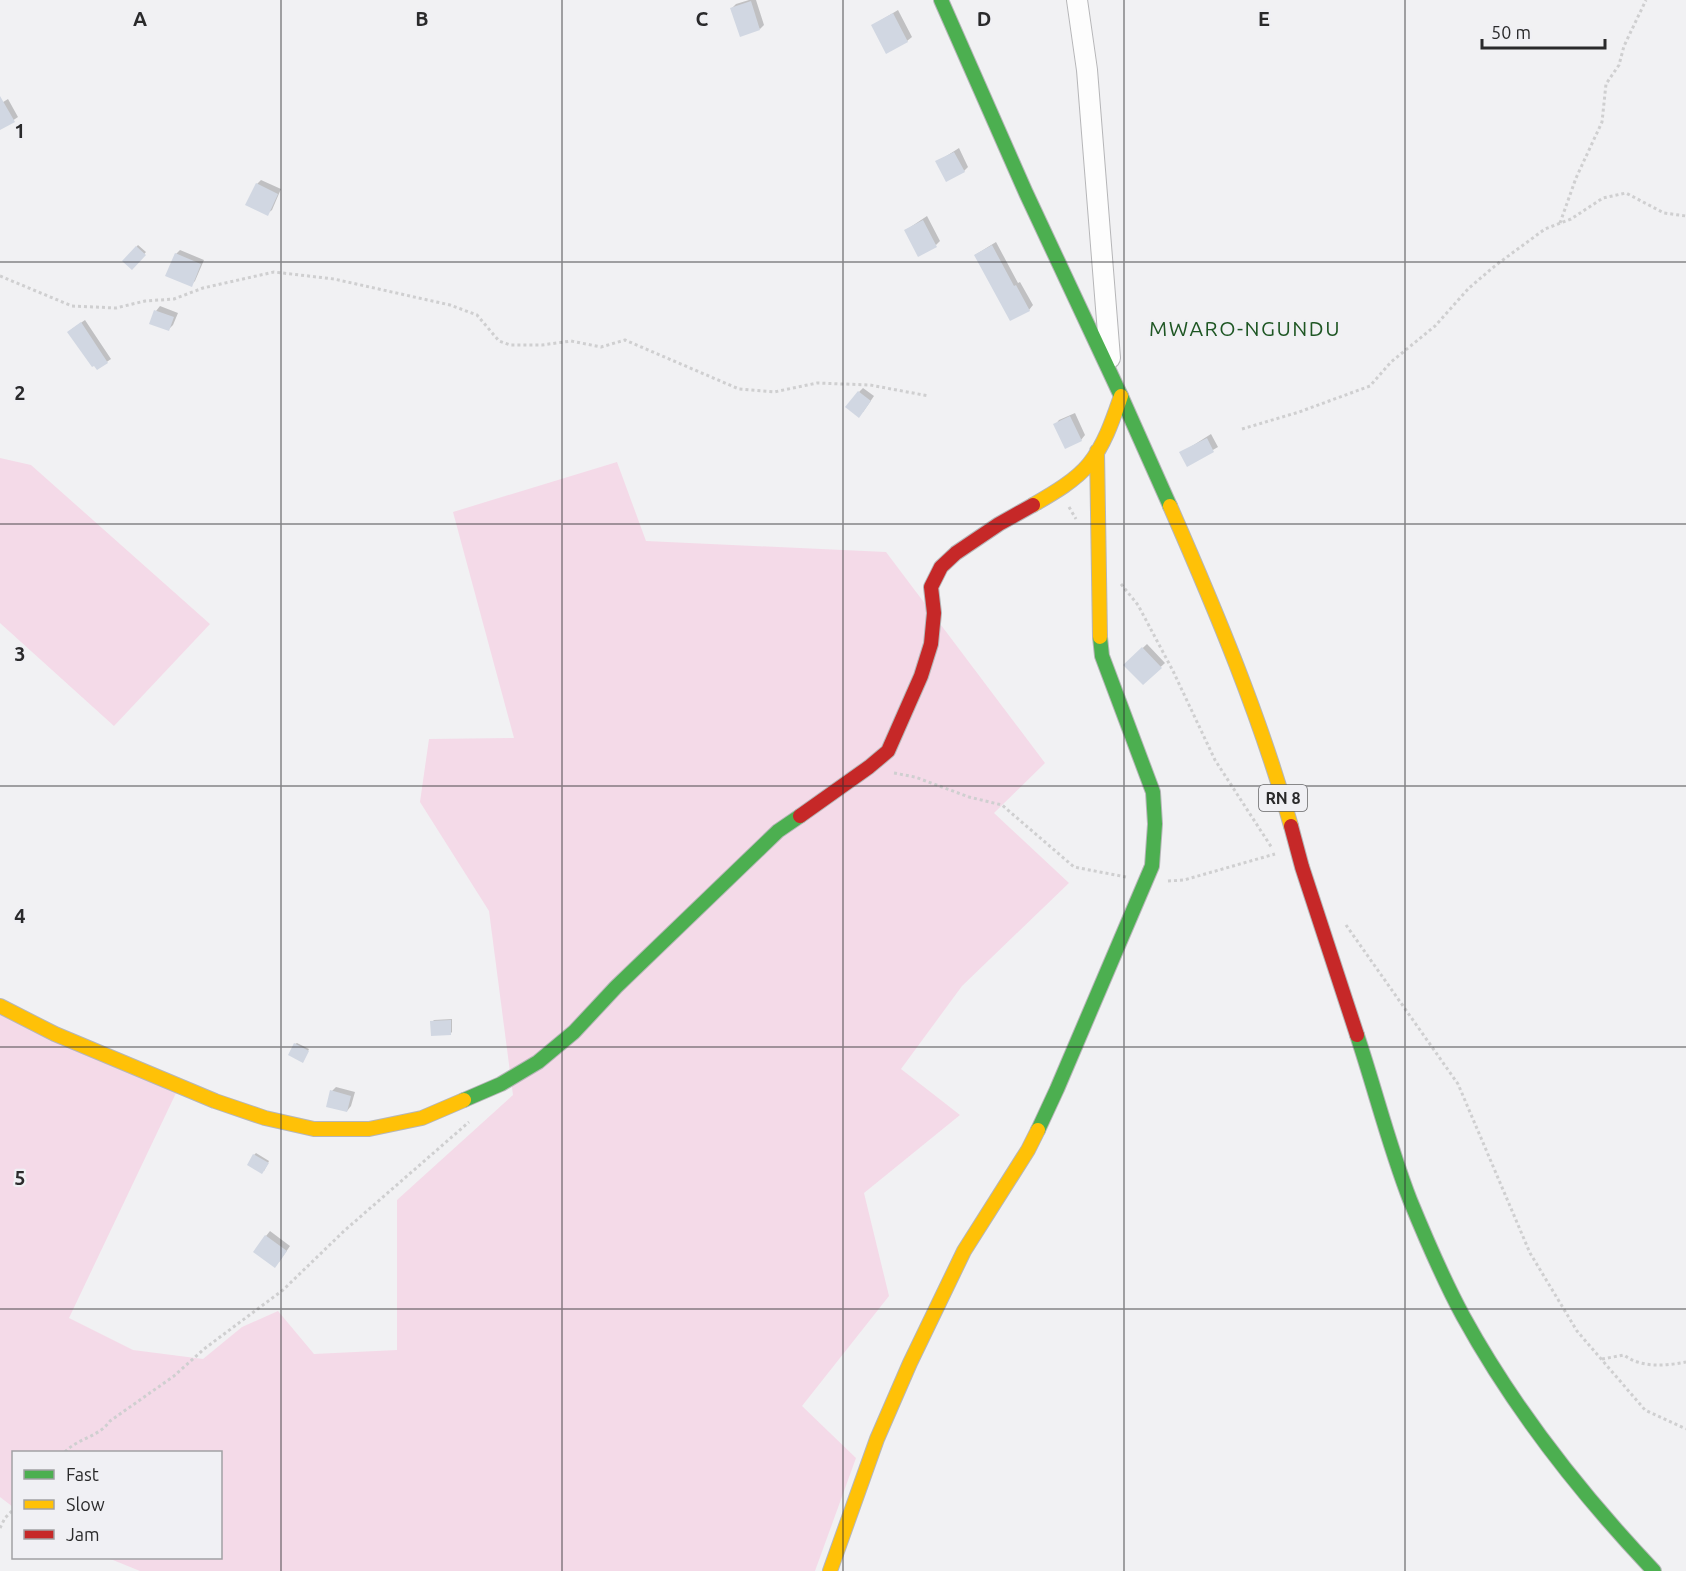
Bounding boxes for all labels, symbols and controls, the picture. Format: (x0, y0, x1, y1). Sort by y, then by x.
text: A (133, 7, 147, 30)
text: B (415, 7, 429, 30)
text: C (696, 7, 709, 30)
text: D (977, 7, 991, 30)
text: E (1258, 7, 1270, 30)
scale bar (1482, 12, 1605, 50)
text: 50 m (1491, 22, 1531, 42)
text: 1 (14, 119, 26, 142)
district label: MWARO-NGUNDU (1149, 316, 1341, 340)
text: 2 (14, 381, 26, 404)
text: 3 (14, 642, 26, 665)
road number: RN 8 (1259, 785, 1307, 811)
text: 4 (14, 904, 26, 927)
text: 5 (14, 1166, 26, 1189)
legend (12, 1451, 222, 1559)
text: Fast (66, 1464, 99, 1484)
text: Slow (66, 1494, 105, 1514)
text: Jam (66, 1524, 100, 1544)

